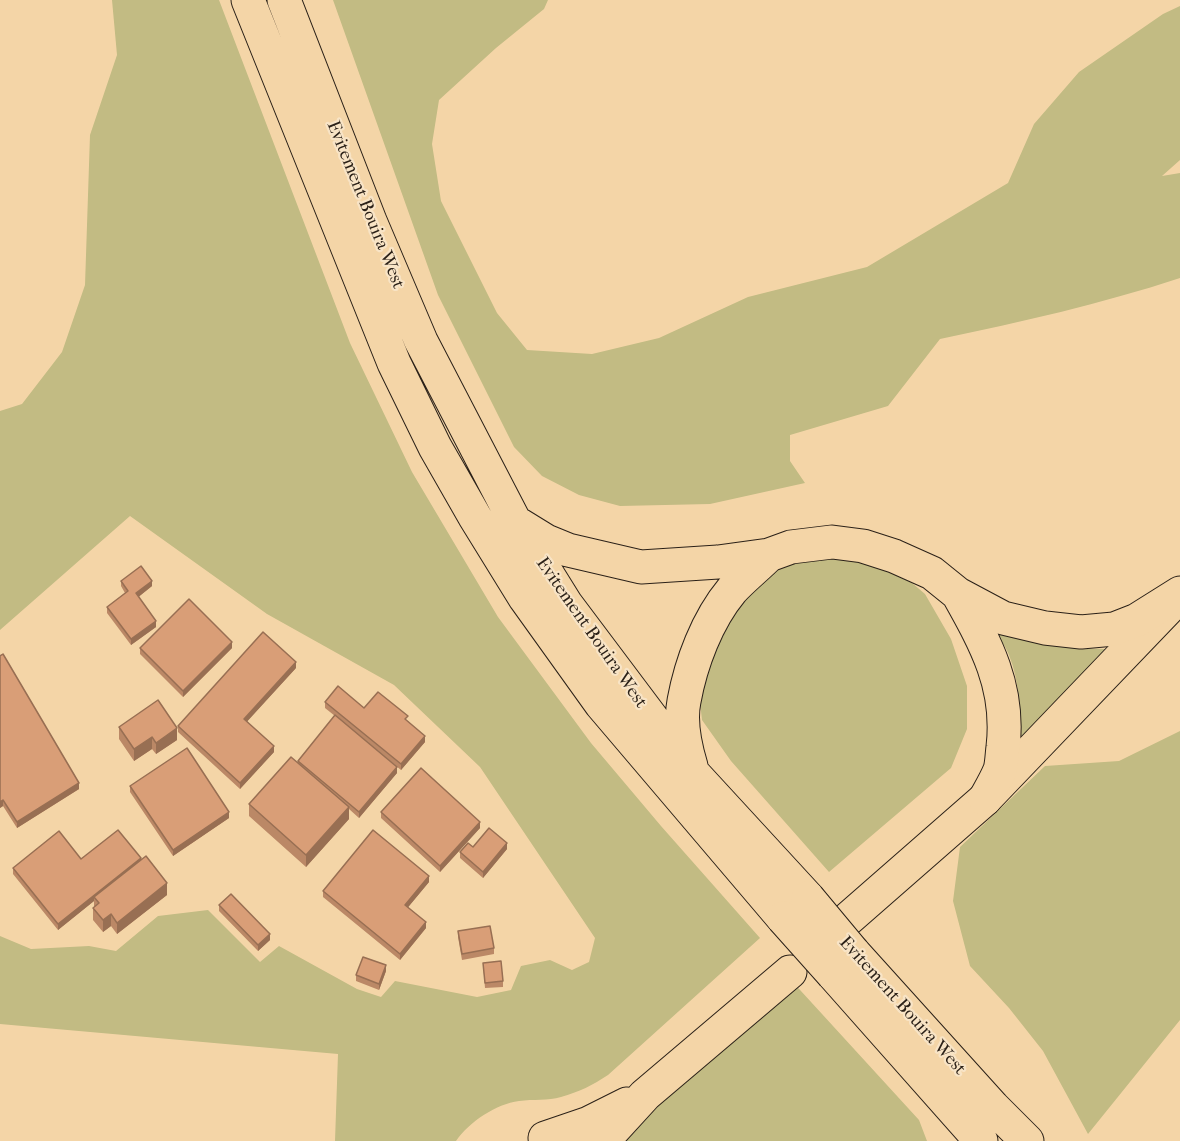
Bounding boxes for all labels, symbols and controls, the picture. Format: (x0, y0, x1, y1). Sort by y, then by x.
street label: Evitement Bouira West (321, 118, 409, 292)
street label: Evitement Bouira West (531, 553, 651, 713)
street label: Evitement Bouira West (834, 932, 970, 1080)

